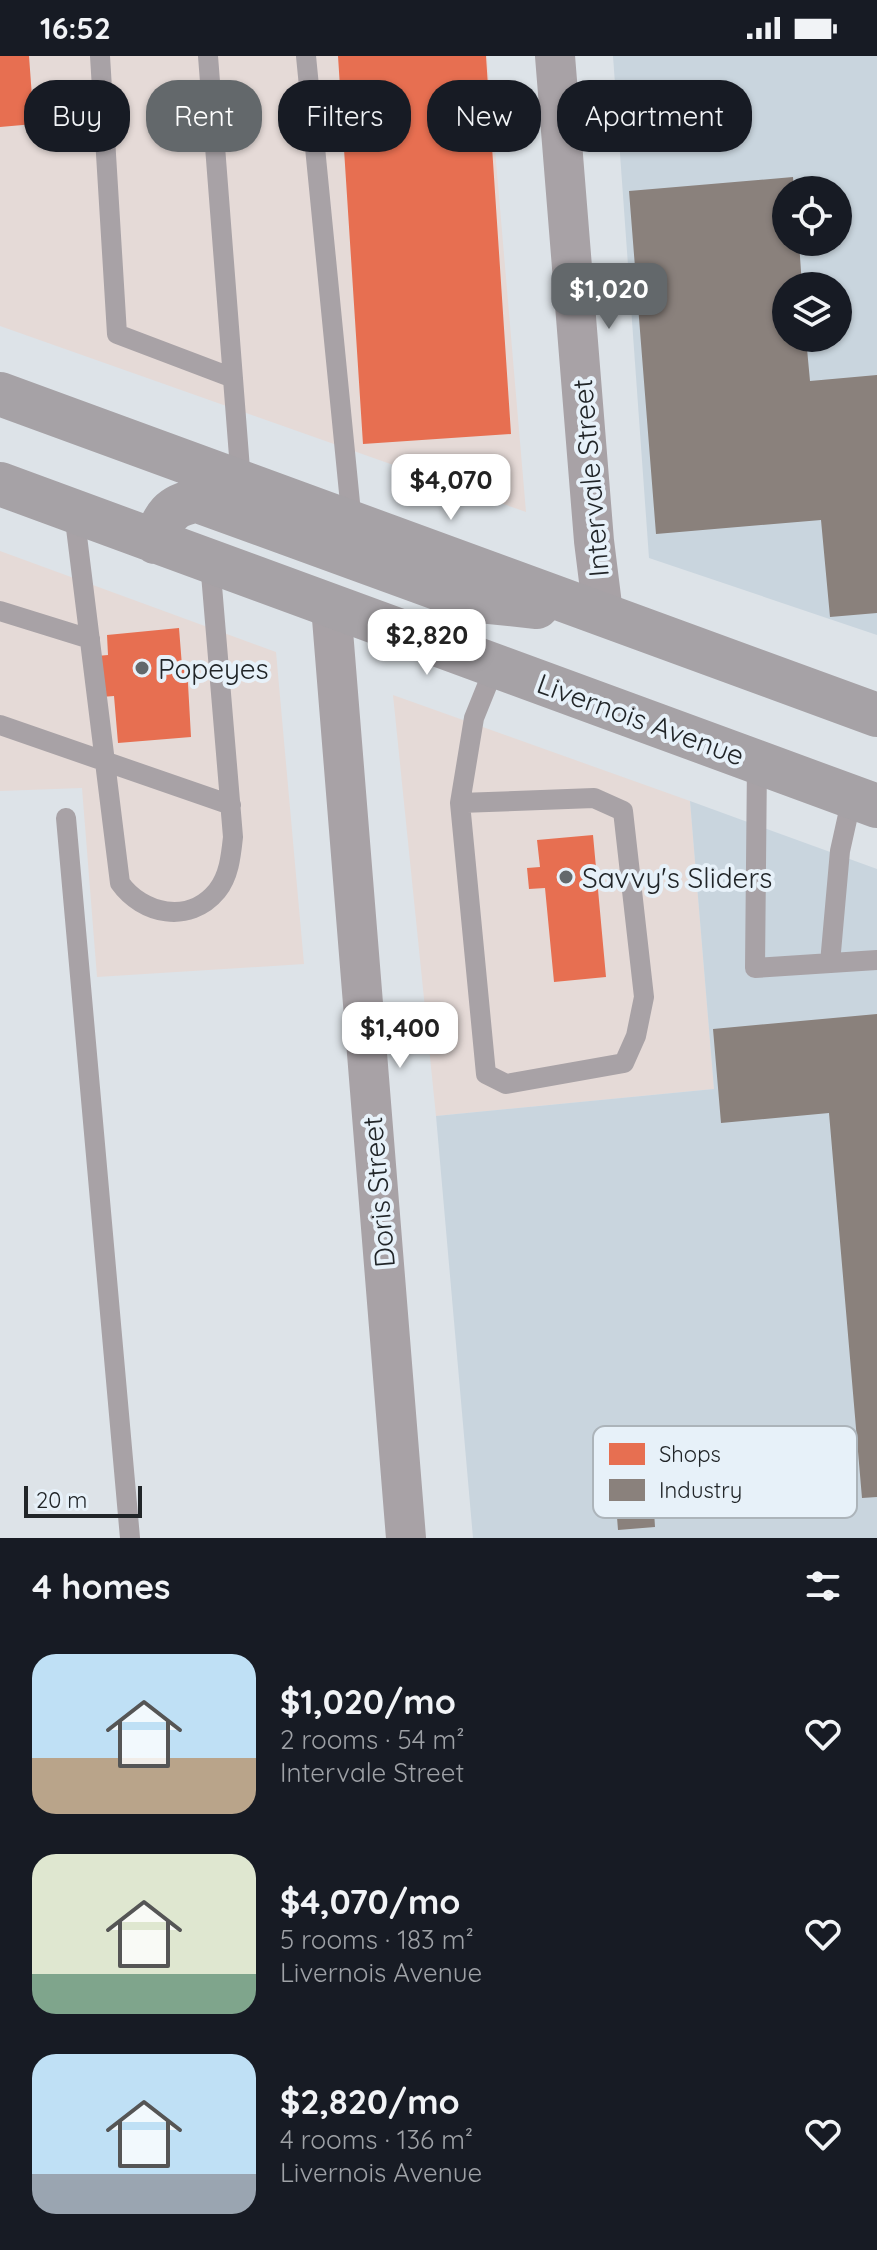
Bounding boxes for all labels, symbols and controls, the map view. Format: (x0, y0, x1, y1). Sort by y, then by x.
text: 16:52 (40, 9, 111, 47)
chip: Buy (24, 80, 130, 152)
chip: Rent (146, 80, 262, 152)
chip: Filters (278, 80, 411, 152)
chip: New (427, 80, 541, 152)
chip: Apartment (557, 80, 752, 152)
map controls (772, 176, 852, 352)
button: locate (772, 176, 852, 256)
pin: $1,020 (544, 263, 674, 331)
text: $1,020 (569, 272, 649, 305)
button: layers (772, 272, 852, 352)
street label: Intervale Street (564, 378, 616, 578)
pin: $4,070 (386, 454, 516, 522)
text: $4,070 (409, 463, 493, 496)
pin: $2,820 (362, 609, 492, 677)
text: $2,820 (386, 618, 468, 651)
place label: Popeyes (158, 651, 269, 686)
marker: Popeyes (133, 659, 151, 677)
street label: Livernois Avenue (533, 665, 749, 773)
place label: Savvy's Sliders (582, 860, 772, 895)
marker: Savvy's Sliders (557, 868, 575, 886)
pin: $1,400 (335, 1002, 465, 1070)
text: $1,400 (360, 1011, 440, 1044)
street label: Doris Street (354, 1115, 402, 1269)
legend (593, 1426, 857, 1518)
text: Shops (659, 1440, 721, 1468)
text: Industry (659, 1476, 742, 1504)
scale bar (24, 1482, 142, 1518)
text: 20 m (36, 1486, 87, 1514)
icon: filters (801, 1564, 845, 1608)
text: 4 homes (32, 1565, 170, 1608)
text: $1,020/mo (280, 1680, 456, 1723)
icon: home (96, 1686, 192, 1782)
icon: heart (801, 1712, 845, 1756)
text: 2 rooms · 54 m² (280, 1723, 464, 1756)
text: Intervale Street (280, 1756, 464, 1789)
text: $4,070/mo (280, 1880, 461, 1923)
icon: home (96, 1886, 192, 1982)
icon: heart (801, 1912, 845, 1956)
text: 5 rooms · 183 m² (280, 1923, 474, 1956)
text: Livernois Avenue (280, 1956, 482, 1989)
text: $2,820/mo (280, 2080, 460, 2123)
icon: home (96, 2086, 192, 2182)
icon: heart (801, 2112, 845, 2156)
text: 4 rooms · 136 m² (280, 2123, 473, 2156)
text: Livernois Avenue (280, 2156, 482, 2189)

